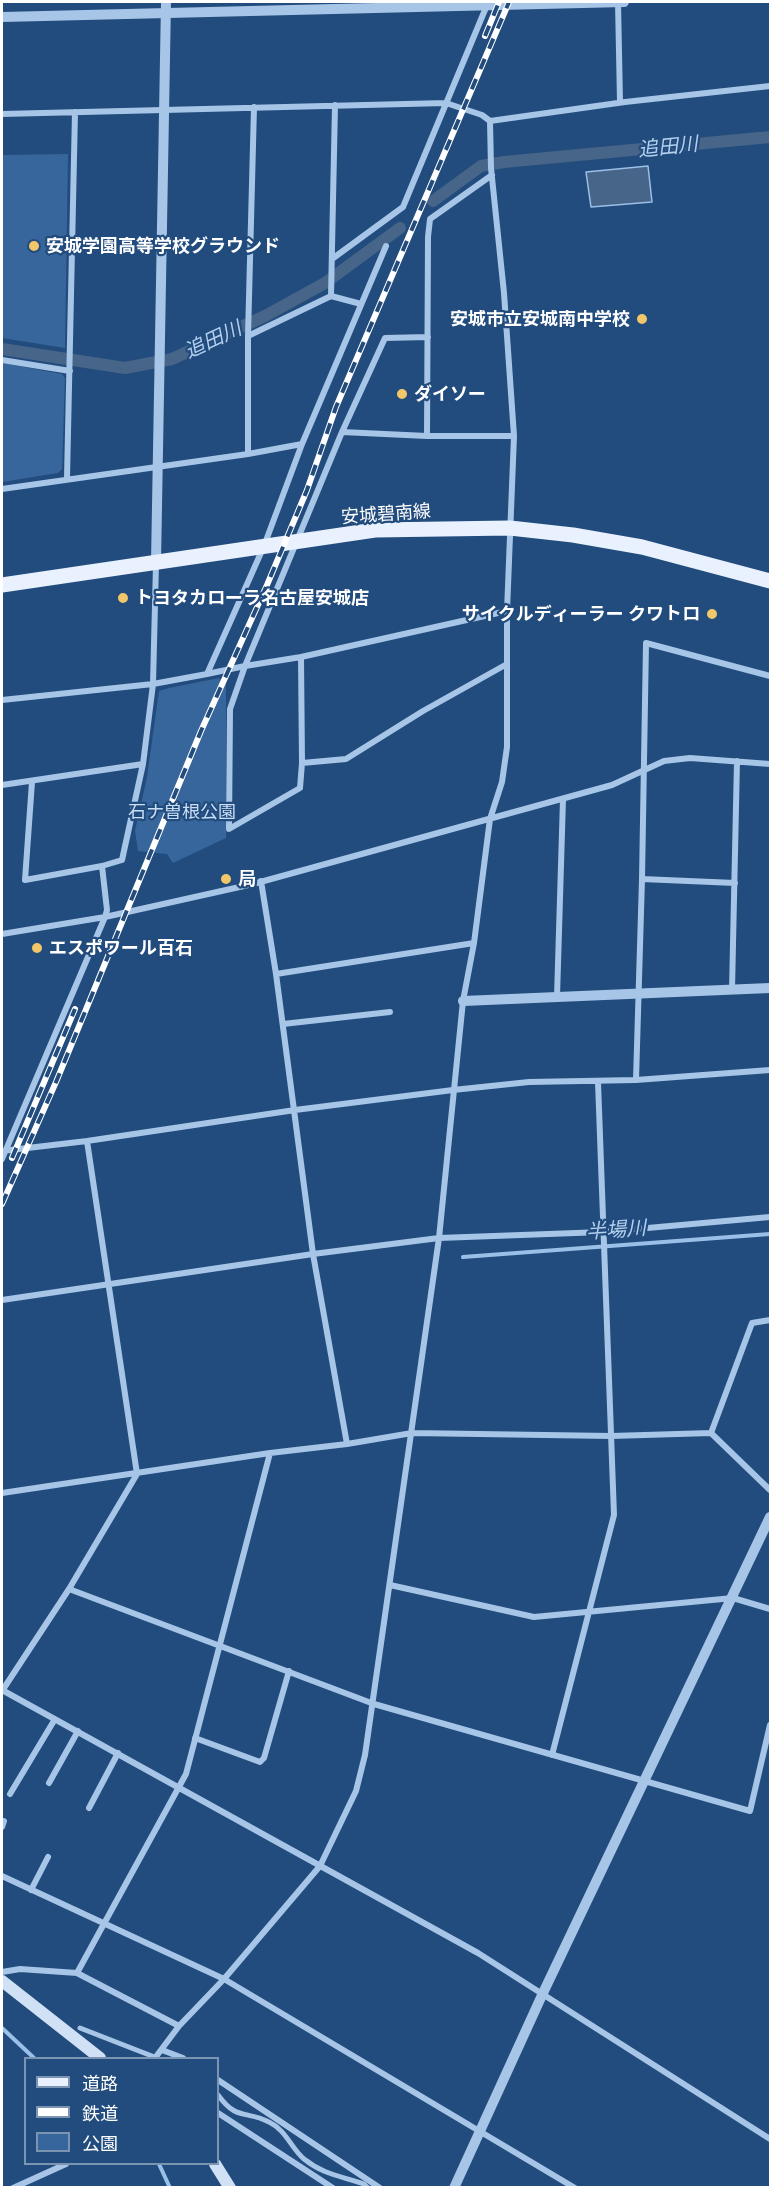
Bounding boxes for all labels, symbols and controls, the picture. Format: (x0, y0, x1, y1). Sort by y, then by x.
water label: 追田川 (637, 132, 699, 162)
place label: 安城学園高等学校グラウンド (46, 235, 280, 257)
marker: 安城学園高等学校グラウンド (27, 239, 41, 253)
place label: 安城市立安城南中学校 (450, 308, 630, 330)
marker: 安城市立安城南中学校 (635, 312, 649, 326)
water label: 追田川 (181, 316, 245, 364)
place label: ダイソー (414, 383, 486, 405)
marker: ダイソー (395, 387, 409, 401)
street label: 安城碧南線 (340, 500, 432, 528)
place label: トヨタカローラ名古屋安城店 (135, 587, 369, 609)
marker: トヨタカローラ名古屋安城店 (116, 591, 130, 605)
place label: サイクルディーラー クワトロ (462, 603, 700, 625)
marker: サイクルディーラー クワトロ (705, 607, 719, 621)
park label: 石ナ曽根公園 (128, 801, 236, 823)
place label: 局 (238, 868, 256, 890)
marker: 局 (219, 872, 233, 886)
place label: エスポワール百石 (49, 937, 193, 959)
marker: エスポワール百石 (30, 941, 44, 955)
water label: 半場川 (585, 1216, 647, 1244)
legend (24, 2057, 219, 2165)
text: 道路 (82, 2072, 118, 2094)
text: 鉄道 (82, 2102, 118, 2124)
text: 公園 (82, 2132, 118, 2154)

